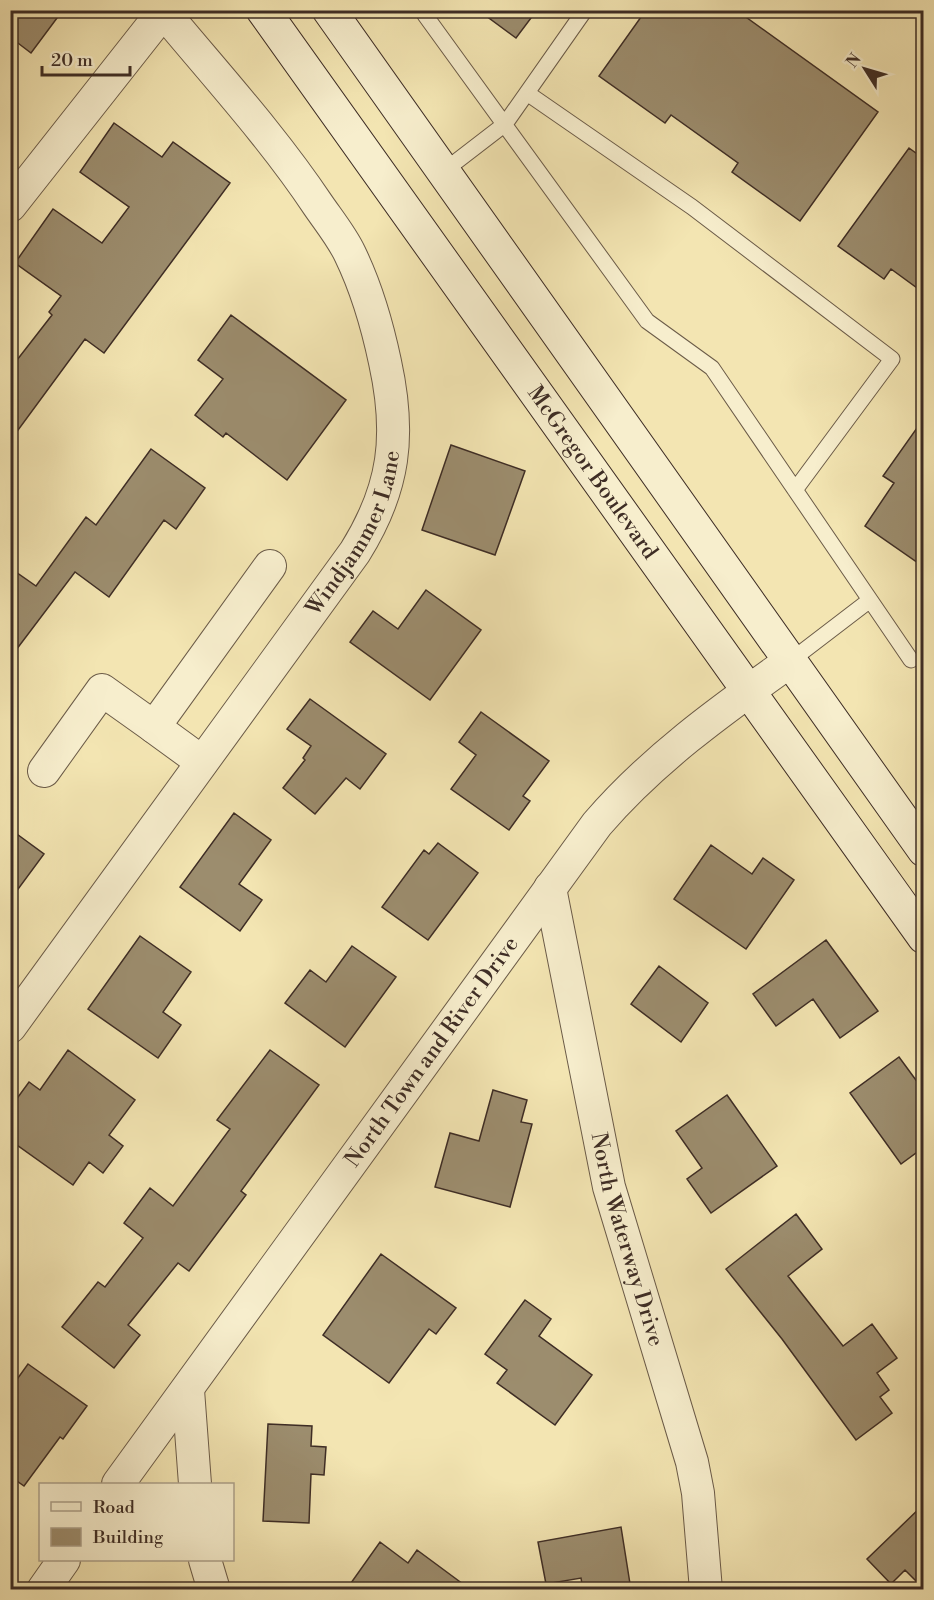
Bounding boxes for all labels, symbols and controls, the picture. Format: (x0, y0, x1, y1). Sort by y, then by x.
scale bar (42, 39, 130, 77)
north arrow (835, 39, 895, 99)
text: 20 m (51, 49, 93, 72)
text: N (842, 49, 866, 72)
street label: McGregor Boulevard (522, 380, 664, 565)
street label: Windjammer Lane (299, 449, 406, 622)
street label: North Town and River Drive (339, 931, 524, 1172)
street label: North Waterway Drive (585, 1130, 670, 1349)
legend (39, 1483, 234, 1561)
text: Road (93, 1496, 136, 1519)
text: Building (92, 1526, 164, 1549)

